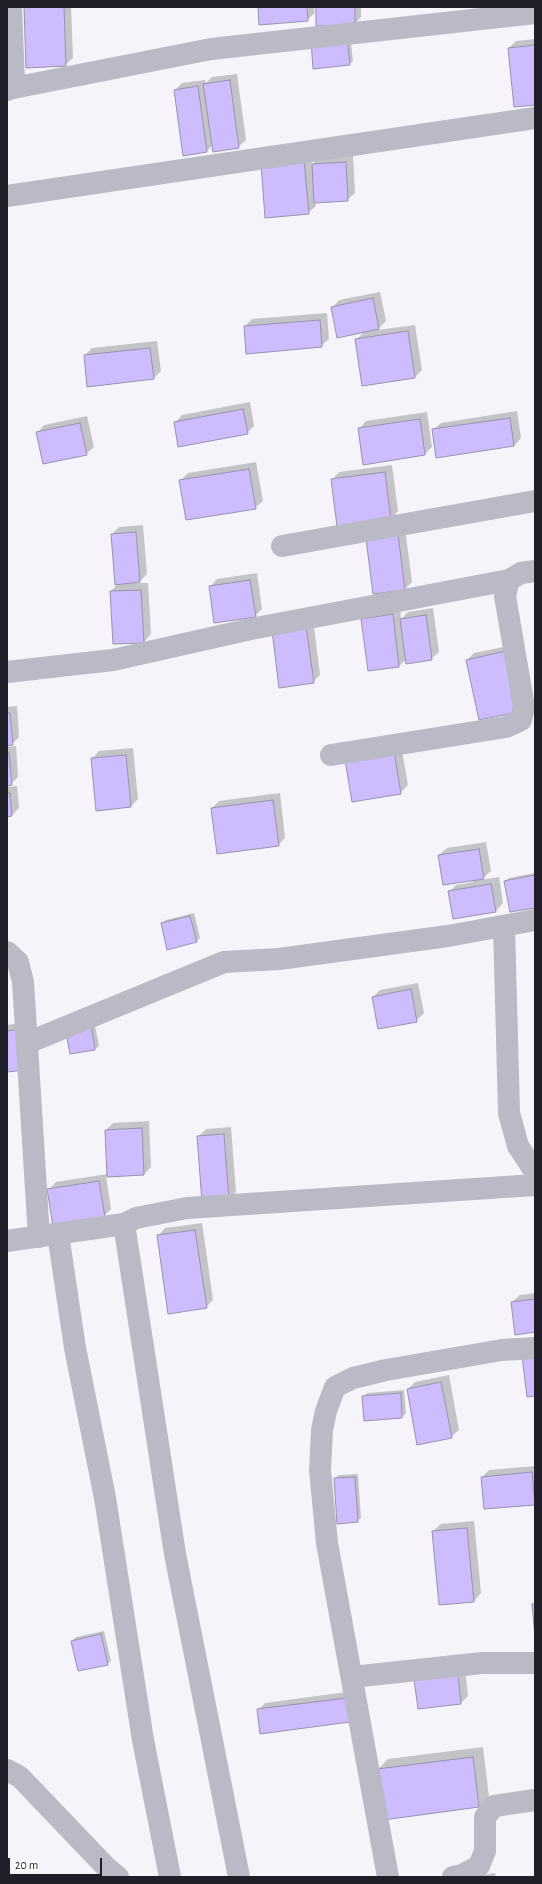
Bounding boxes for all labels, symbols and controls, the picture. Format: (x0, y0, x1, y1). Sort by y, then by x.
scale bar (10, 1850, 104, 1876)
text: 20 m (15, 1859, 38, 1871)

